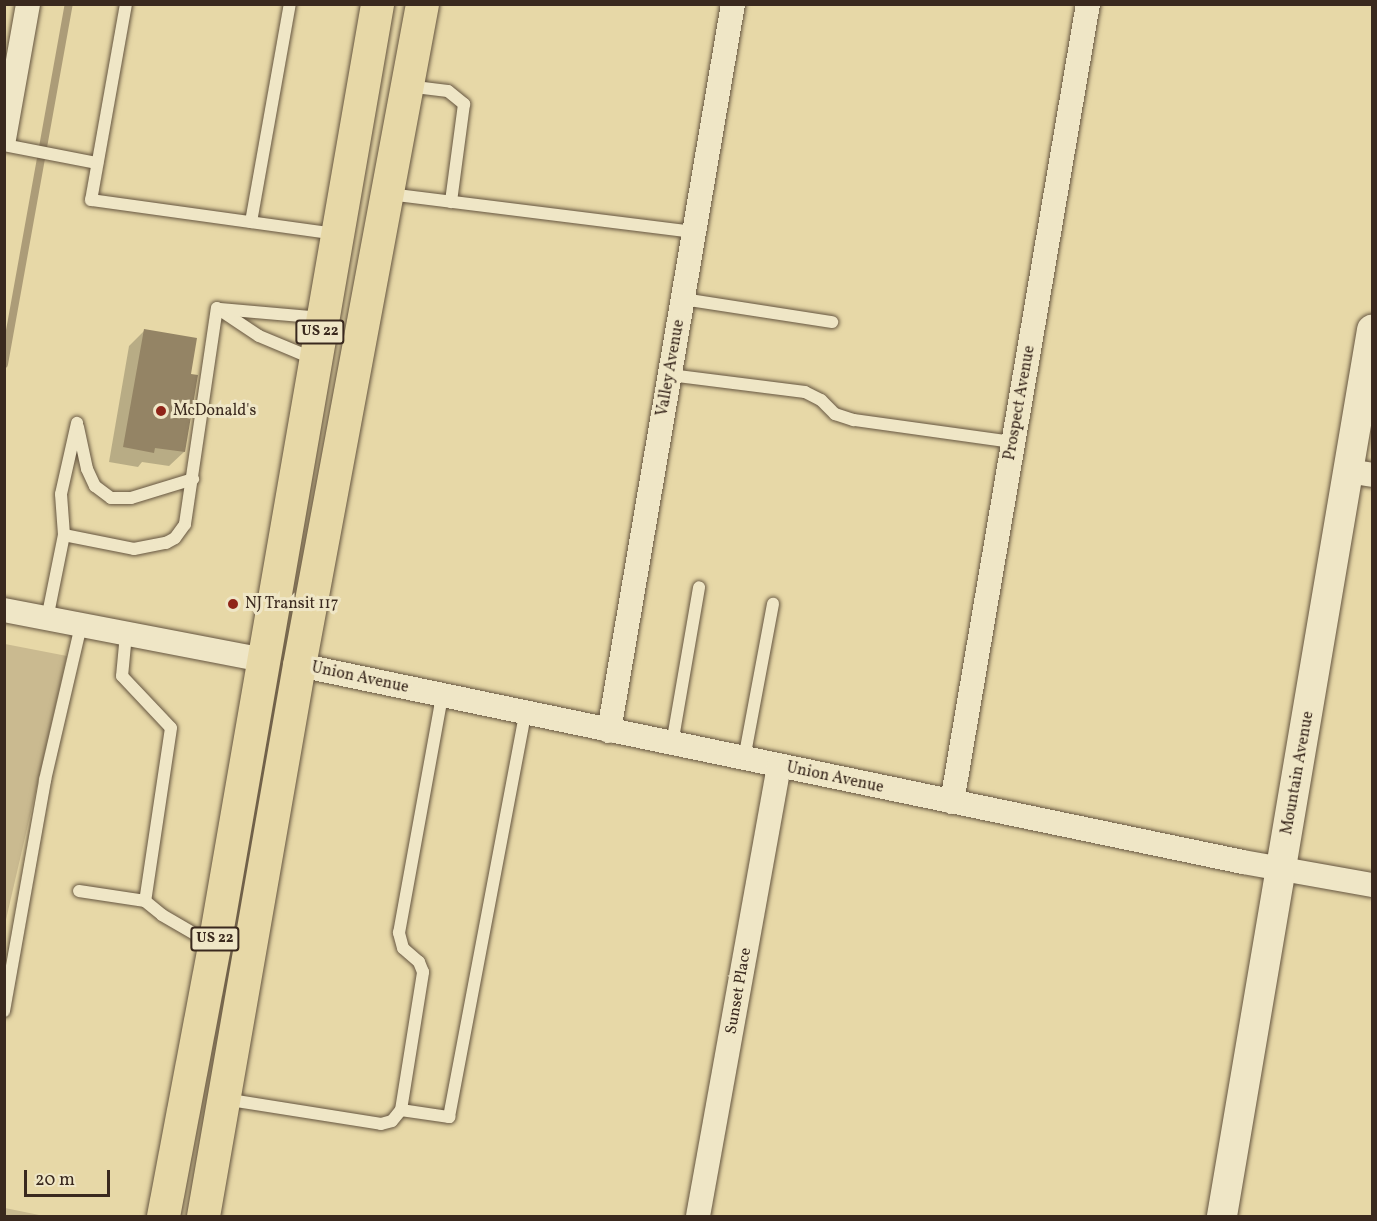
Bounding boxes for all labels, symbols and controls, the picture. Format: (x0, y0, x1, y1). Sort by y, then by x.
street label: Valley Avenue (653, 318, 689, 418)
road number: US 22 (294, 320, 346, 344)
street label: Prospect Avenue (1000, 344, 1040, 462)
place label: McDonald's (173, 401, 256, 421)
marker: McDonald's (154, 404, 168, 418)
place label: NJ Transit 117 (245, 594, 339, 614)
marker: NJ Transit 117 (226, 597, 240, 611)
street label: Union Avenue (310, 658, 410, 698)
street label: Mountain Avenue (1278, 710, 1318, 836)
street label: Union Avenue (785, 758, 885, 798)
road number: US 22 (190, 927, 240, 951)
street label: Sunset Place (722, 946, 756, 1036)
scale bar (27, 1158, 112, 1196)
text: 20 m (35, 1168, 75, 1193)

